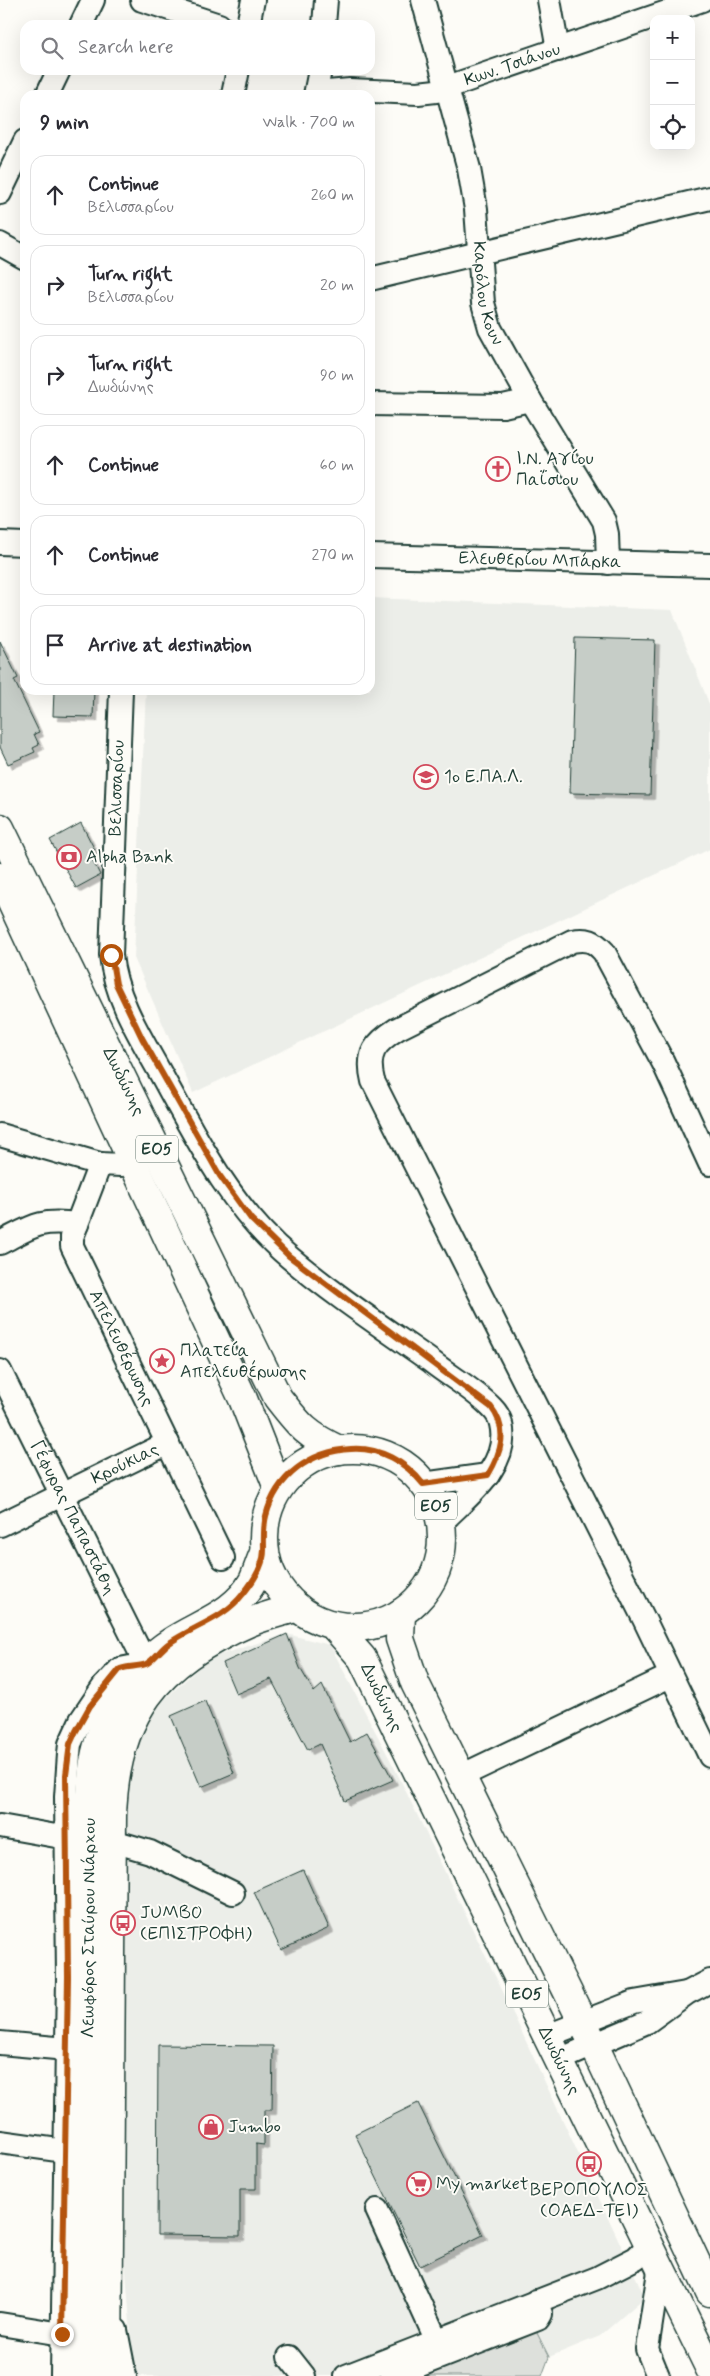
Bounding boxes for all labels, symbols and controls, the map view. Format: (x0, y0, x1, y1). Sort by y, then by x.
map controls (650, 15, 695, 150)
button: + (650, 15, 695, 60)
search box (20, 20, 375, 75)
icon: search (38, 34, 66, 62)
text: Search here (78, 35, 174, 60)
street label: Κων. Τσιάνου (461, 37, 564, 92)
button: − (650, 60, 695, 105)
button: locate (650, 105, 695, 150)
text: 9 min (40, 109, 89, 137)
text: Walk · 700 m (263, 112, 355, 133)
text: Continue (88, 172, 159, 197)
icon: ahead (41, 181, 69, 209)
text: 260 m (311, 185, 354, 206)
text: Βελισσαρίου (88, 197, 174, 218)
street label: Καρόλου Κουν (466, 240, 509, 350)
text: Turn right (88, 262, 172, 287)
icon: right (41, 271, 69, 299)
text: 20 m (320, 275, 354, 296)
text: Βελισσαρίου (88, 287, 174, 308)
text: Turn right (88, 352, 172, 377)
icon: right (41, 361, 69, 389)
text: 90 m (320, 365, 354, 386)
text: Δωδώνης (88, 377, 154, 398)
place label: Ι.Ν. Αγίου Παΐσιου (516, 447, 594, 492)
icon: ahead (41, 451, 69, 479)
text: Continue (88, 453, 159, 478)
text: 60 m (320, 455, 354, 476)
church icon: Ι.Ν. Αγίου Παΐσιου (485, 456, 511, 482)
icon: ahead (41, 541, 69, 569)
text: Continue (88, 543, 159, 568)
text: 270 m (311, 545, 354, 566)
street label: Ελευθερίου Μπάρκα (458, 546, 622, 575)
icon: arrive (41, 631, 69, 659)
text: Arrive at destination (88, 633, 252, 658)
street label: Βελισσαρίου (103, 739, 131, 837)
school or university icon: 1ο Ε.ΠΑ.Λ. (413, 764, 439, 790)
place label: 1ο Ε.ΠΑ.Λ. (444, 765, 523, 789)
bank icon: Alpha Bank (56, 844, 82, 870)
place label: Alpha Bank (86, 845, 173, 869)
route start (100, 944, 123, 967)
street label: Δωδώνης (97, 1043, 151, 1120)
road number: ΕΟ5 (136, 1136, 178, 1162)
street label: Απελευθέρωσης (83, 1286, 160, 1410)
place label: Πλατεία Απελευθέρωσης (180, 1339, 307, 1384)
place icon: Πλατεία Απελευθέρωσης (149, 1348, 175, 1374)
street label: Γέφυρας Παπαστάθη (25, 1437, 122, 1599)
street label: Κρούκιας (87, 1437, 163, 1491)
road number: ΕΟ5 (415, 1492, 457, 1520)
street label: Δωδώνης (354, 1659, 408, 1736)
street label: Λεωφόρος Σταύρου Νιάρχου (76, 1818, 102, 2038)
place label: JUMBO (ΕΠΙΣΤΡΟΦΗ) (140, 1901, 253, 1946)
bus stop icon: JUMBO (ΕΠΙΣΤΡΟΦΗ) (110, 1910, 136, 1936)
road number: ΕΟ5 (506, 1980, 548, 2008)
street label: Δωδώνης (532, 2022, 586, 2099)
shop icon: Jumbo (198, 2114, 224, 2140)
place label: Jumbo (228, 2115, 281, 2139)
bus stop icon: ΒΕΡΟΠΟΥΛΟΣ (ΟΑΕΔ-ΤΕΙ) (576, 2151, 602, 2177)
supermarket icon: My market (406, 2171, 432, 2197)
place label: My market (436, 2172, 528, 2196)
place label: ΒΕΡΟΠΟΥΛΟΣ (ΟΑΕΔ-ΤΕΙ) (530, 2178, 648, 2223)
route end (51, 2323, 74, 2346)

